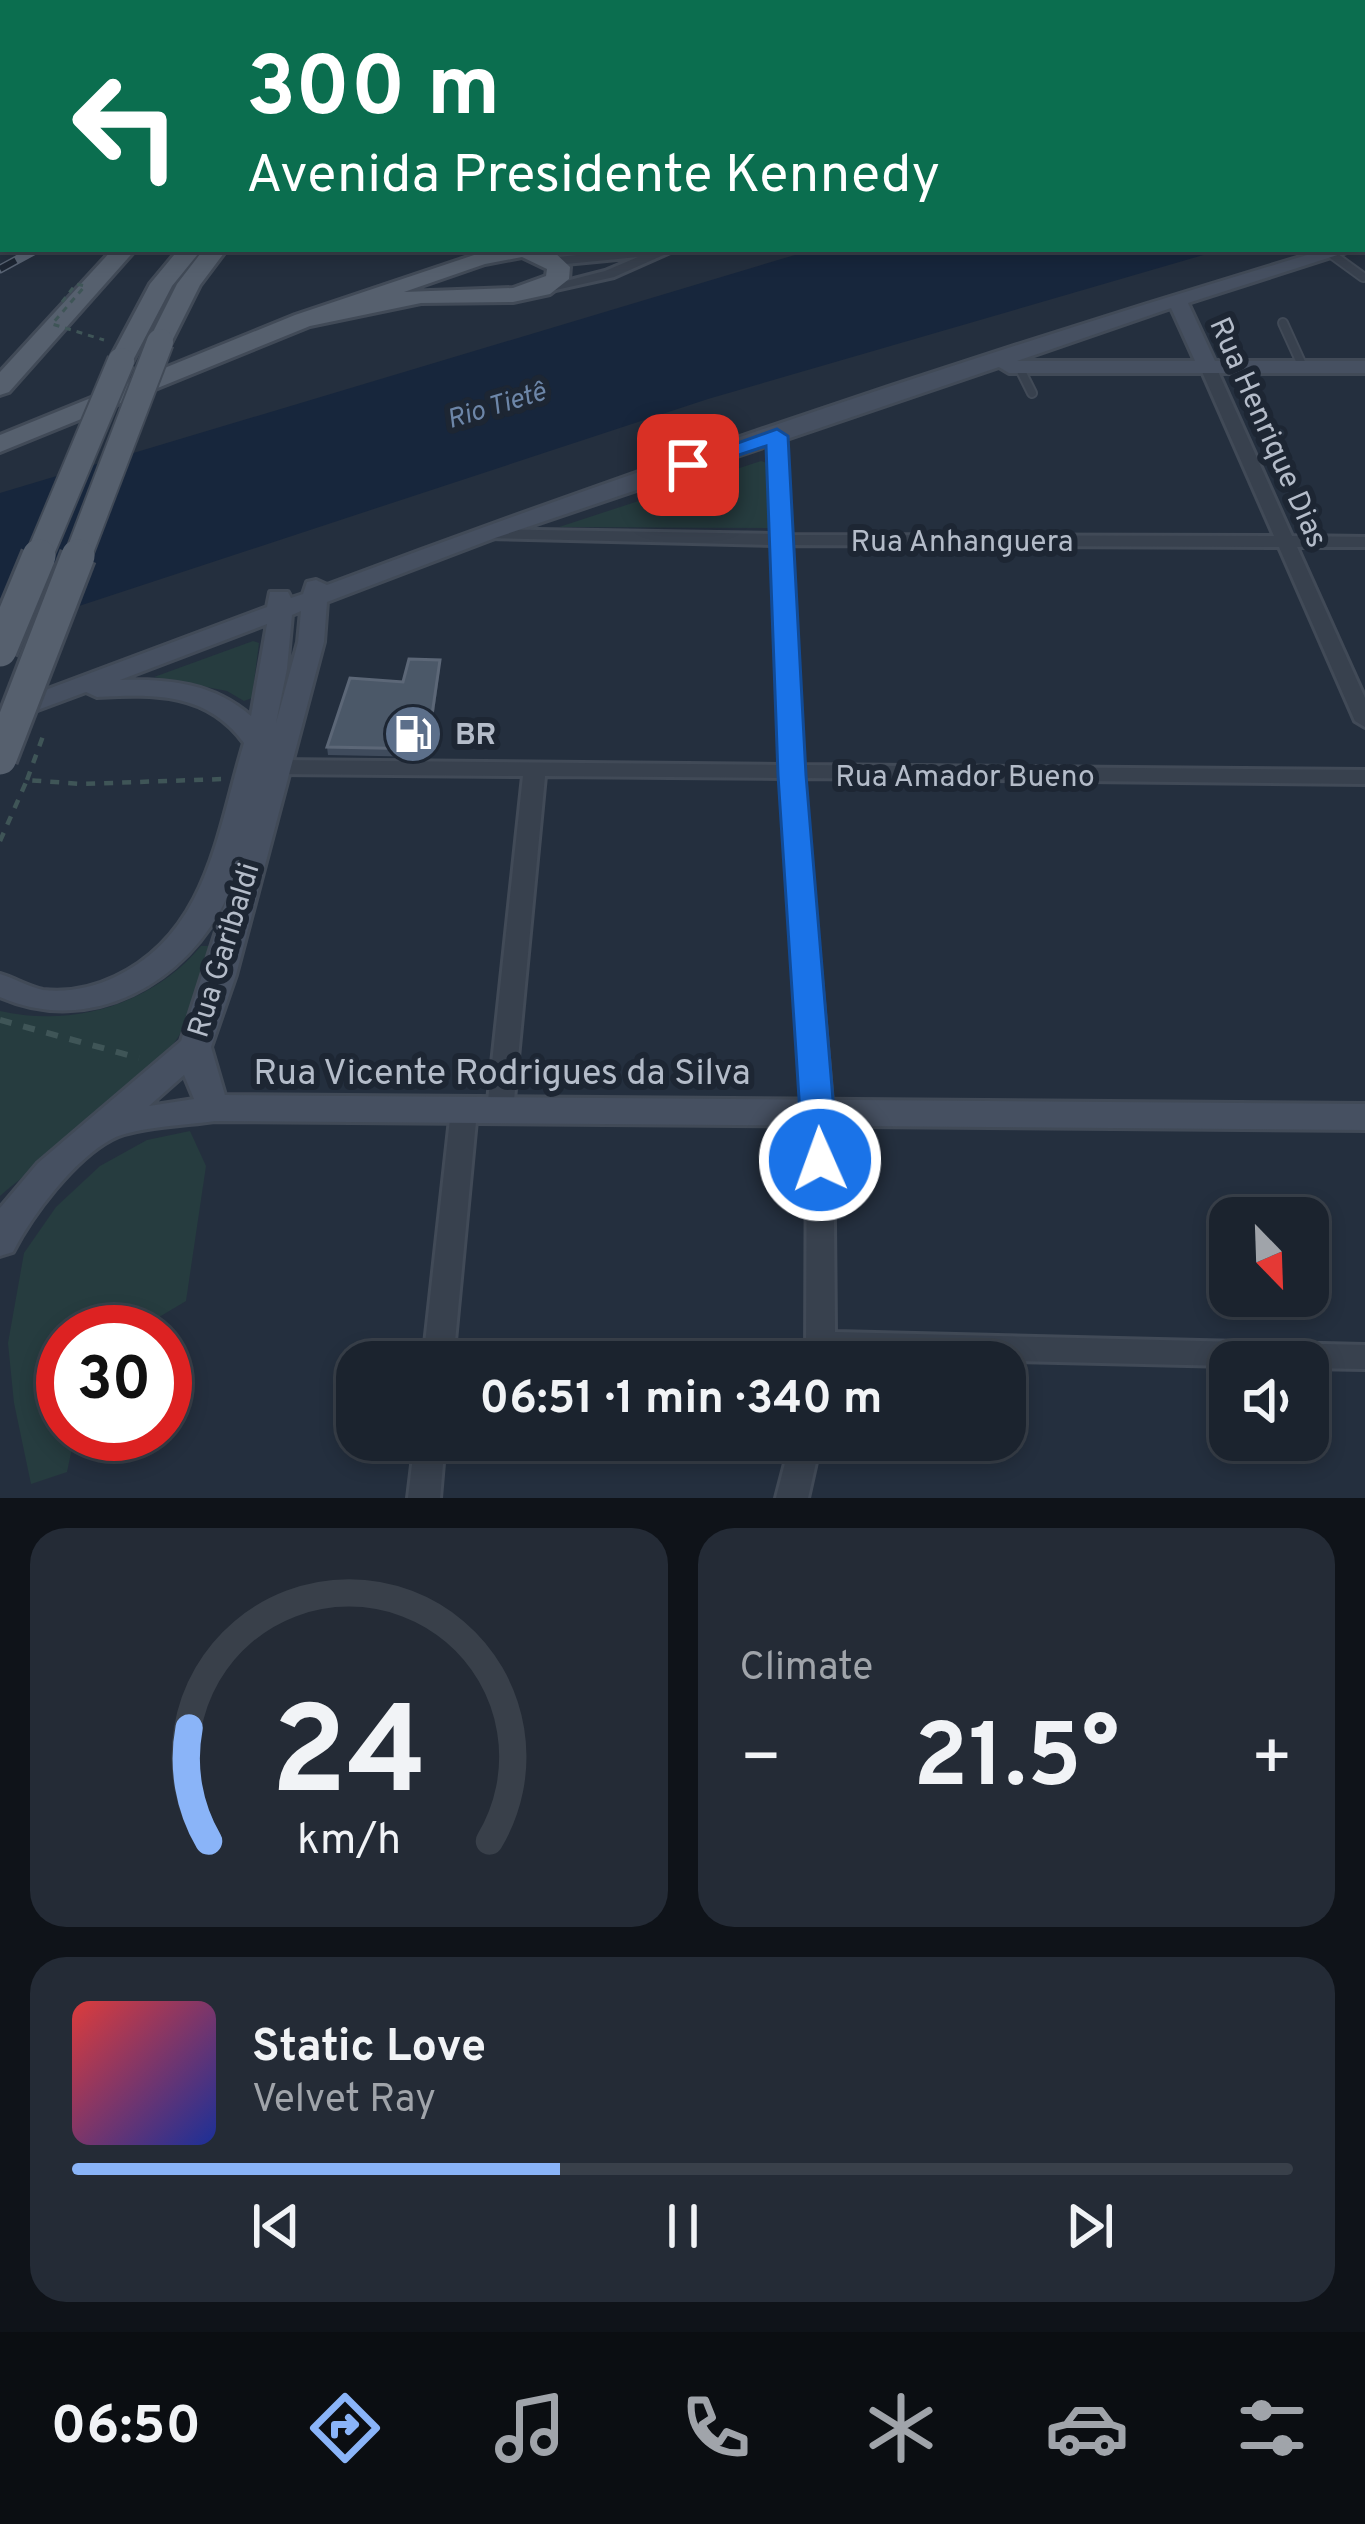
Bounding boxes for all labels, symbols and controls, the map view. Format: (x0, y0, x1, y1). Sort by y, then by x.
text: 300 m (246, 39, 500, 145)
icon: left (48, 48, 204, 204)
text: Avenida Presidente Kennedy (246, 143, 940, 212)
street label: Rua Henrique Dias (1199, 312, 1334, 554)
water label: Rio Tietê (443, 375, 551, 438)
pin (637, 414, 739, 516)
icon: arrive (655, 432, 721, 498)
street label: Rua Anhanguera (851, 525, 1073, 562)
fuel station icon: BR (382, 703, 444, 765)
place label: BR (455, 718, 496, 755)
street label: Rua Amador Bueno (835, 760, 1095, 797)
street label: Rua Garibaldi (181, 859, 270, 1043)
street label: Rua Vicente Rodrigues da Silva (253, 1052, 751, 1098)
position arrow (757, 1097, 883, 1223)
north arrow (1209, 1197, 1329, 1317)
map controls (1209, 1197, 1329, 1461)
speed limit sign: 30 (36, 1305, 192, 1461)
button: sound (1209, 1341, 1329, 1461)
text: 06:51 · 1 min · 340 m (480, 1372, 882, 1429)
text: Climate (740, 1645, 873, 1694)
text: 24 (270, 1680, 427, 1838)
text: 21.5° (913, 1705, 1119, 1818)
text: − (740, 1720, 782, 1803)
text: + (1250, 1720, 1293, 1803)
text: km/h (297, 1814, 401, 1868)
text: Static Love (252, 2020, 486, 2077)
text: Velvet Ray (252, 2077, 436, 2126)
icon: previous (243, 2193, 309, 2259)
icon: pause (650, 2193, 716, 2259)
icon: next (1057, 2193, 1123, 2259)
icon: directions (303, 2386, 387, 2470)
icon: music (488, 2386, 572, 2470)
icon: phone (674, 2386, 758, 2470)
icon: climate (859, 2386, 943, 2470)
icon: car (1045, 2386, 1129, 2470)
icon: filters (1230, 2386, 1314, 2470)
text: 06:50 (51, 2394, 201, 2463)

